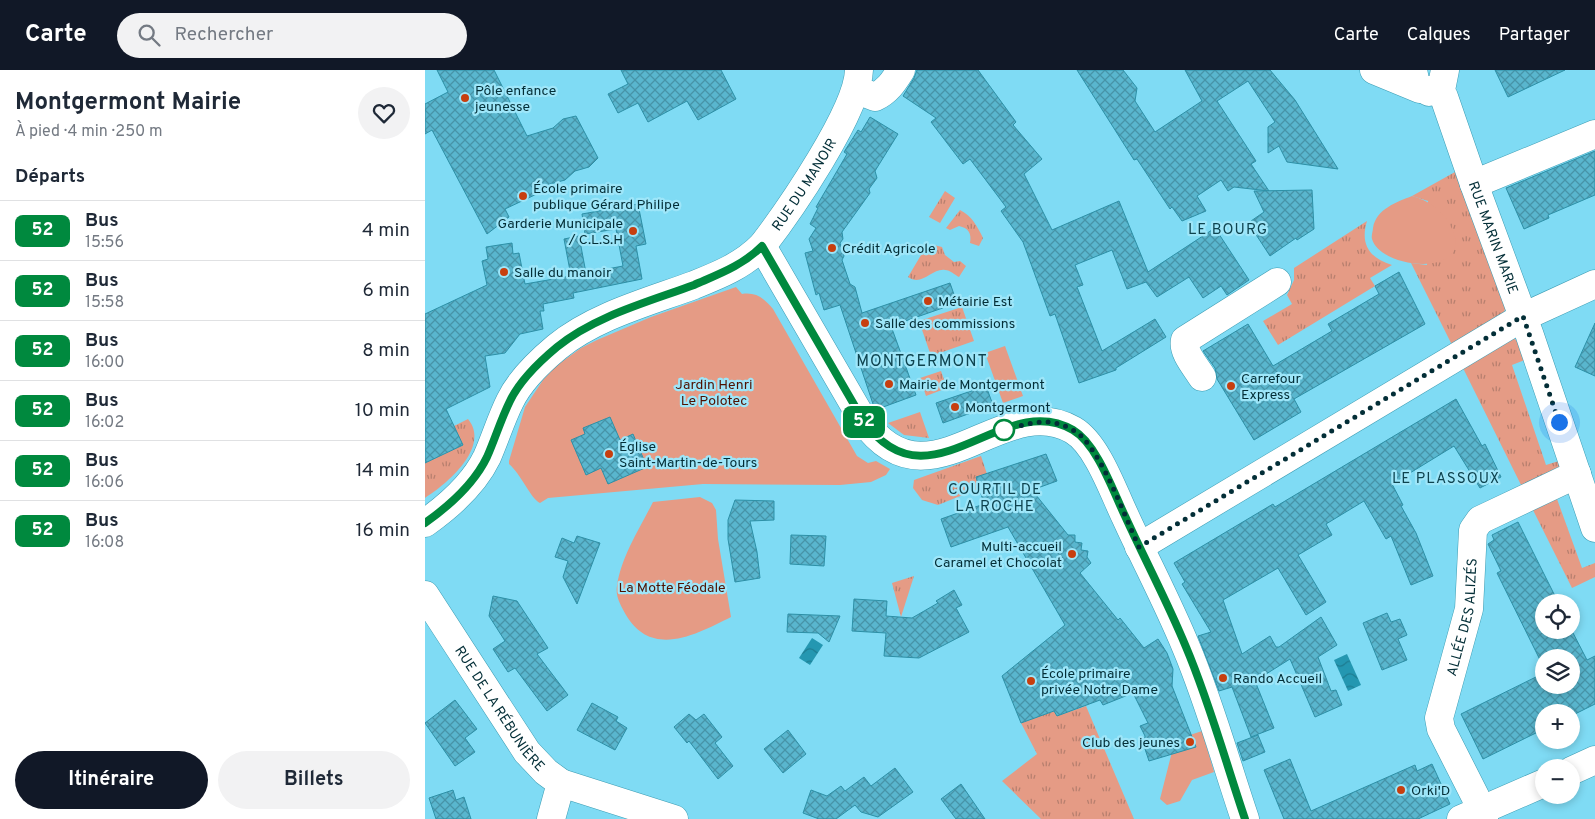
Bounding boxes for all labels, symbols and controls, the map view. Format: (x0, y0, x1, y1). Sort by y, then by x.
search box (117, 13, 467, 58)
text: Carte (25, 20, 87, 50)
icon: search (135, 21, 163, 49)
text: Rechercher (175, 23, 273, 47)
text: Carte (1334, 24, 1379, 47)
text: Calques (1407, 24, 1471, 47)
text: Partager (1499, 24, 1570, 47)
place label: Pôle enfance jeunesse (474, 83, 556, 116)
button: heart (358, 87, 410, 139)
text: Montgermont Mairie (15, 88, 241, 118)
marker: Pôle enfance jeunesse (459, 92, 471, 104)
text: À pied · 4 min · 250 m (15, 122, 163, 142)
street label: RUE DU MANOIR (769, 136, 841, 235)
text: Départs (15, 165, 85, 189)
street label: RUE MARIN MARIE (1464, 179, 1521, 297)
place label: École primaire publique Gérard Philipe (533, 180, 680, 214)
marker: École primaire publique Gérard Philipe (517, 190, 529, 202)
text: Bus (85, 209, 119, 233)
place label: Garderie Municipale / C.L.S.H (498, 216, 623, 249)
text: 52 (31, 219, 54, 242)
text: 4 min (362, 219, 410, 243)
district label: LE BOURG (1188, 221, 1268, 240)
marker: Garderie Municipale / C.L.S.H (627, 225, 639, 237)
text: 15:56 (85, 233, 124, 253)
place label: Crédit Agricole (842, 241, 936, 258)
marker: Crédit Agricole (826, 242, 838, 254)
place label: Salle du manoir (514, 265, 612, 282)
marker: Salle du manoir (498, 266, 510, 278)
text: Bus (85, 269, 119, 293)
text: 52 (31, 279, 54, 302)
text: 6 min (363, 279, 410, 303)
text: 15:58 (85, 293, 124, 313)
place label: Métairie Est (938, 294, 1013, 311)
marker: Métairie Est (922, 295, 934, 307)
place label: Salle des commissions (875, 316, 1015, 333)
marker: Salle des commissions (859, 317, 871, 329)
text: Bus (85, 329, 119, 353)
text: 52 (31, 339, 54, 362)
text: 8 min (362, 339, 410, 363)
district label: MONTGERMONT (856, 352, 988, 372)
text: 16:00 (85, 353, 125, 373)
place label: Carrefour Express (1241, 371, 1301, 404)
park label: Jardin Henri Le Polotec (675, 377, 753, 410)
place label: Mairie de Montgermont (899, 377, 1045, 394)
marker: Mairie de Montgermont (883, 378, 895, 390)
marker: Carrefour Express (1225, 380, 1237, 392)
text: Bus (85, 389, 119, 413)
text: 52 (31, 399, 54, 422)
text: 10 min (355, 399, 410, 423)
place label: Montgermont (965, 400, 1050, 417)
marker: Montgermont (949, 401, 961, 413)
line badge: 52 (841, 406, 887, 438)
text: 52 (853, 410, 875, 433)
your location (1547, 410, 1572, 435)
text: 16:02 (85, 413, 124, 433)
unlabelled marker (993, 419, 1015, 441)
place label: Église Saint-Martin-de-Tours (619, 438, 757, 472)
marker: Église Saint-Martin-de-Tours (603, 448, 615, 460)
text: Bus (85, 449, 119, 473)
text: 52 (31, 459, 54, 482)
text: 14 min (355, 459, 410, 483)
district label: LE PLASSOUX (1392, 470, 1500, 489)
text: 16:06 (85, 473, 124, 493)
district label: COURTIL DE LA ROCHE (948, 481, 1042, 517)
text: Bus (85, 509, 119, 533)
text: 52 (31, 519, 54, 542)
text: 16 min (355, 519, 410, 543)
text: 16:08 (85, 533, 124, 553)
place label: Multi-accueil Caramel et Chocolat (934, 539, 1062, 572)
marker: Multi-accueil Caramel et Chocolat (1066, 548, 1078, 560)
street label: ALLÉE DES ALIZÉS (1444, 558, 1482, 678)
park label: La Motte Féodale (618, 580, 726, 597)
map controls (1535, 594, 1580, 804)
button: locate (1535, 594, 1580, 639)
street label: RUE DE LA RÉBUNIÈRE (450, 643, 548, 775)
button: layers (1535, 649, 1580, 694)
place label: École primaire privée Notre Dame (1041, 665, 1158, 699)
place label: Rando Accueil (1233, 671, 1322, 688)
marker: Rando Accueil (1217, 672, 1229, 684)
marker: École primaire privée Notre Dame (1025, 675, 1037, 687)
button: + (1535, 704, 1580, 749)
place label: Club des jeunes (1082, 735, 1180, 752)
marker: Club des jeunes (1184, 736, 1196, 748)
button: Itinéraire (15, 751, 208, 809)
button: Billets (218, 751, 410, 809)
button: − (1535, 759, 1580, 804)
place label: Orki'D (1411, 783, 1450, 800)
marker: Orki'D (1395, 784, 1407, 796)

